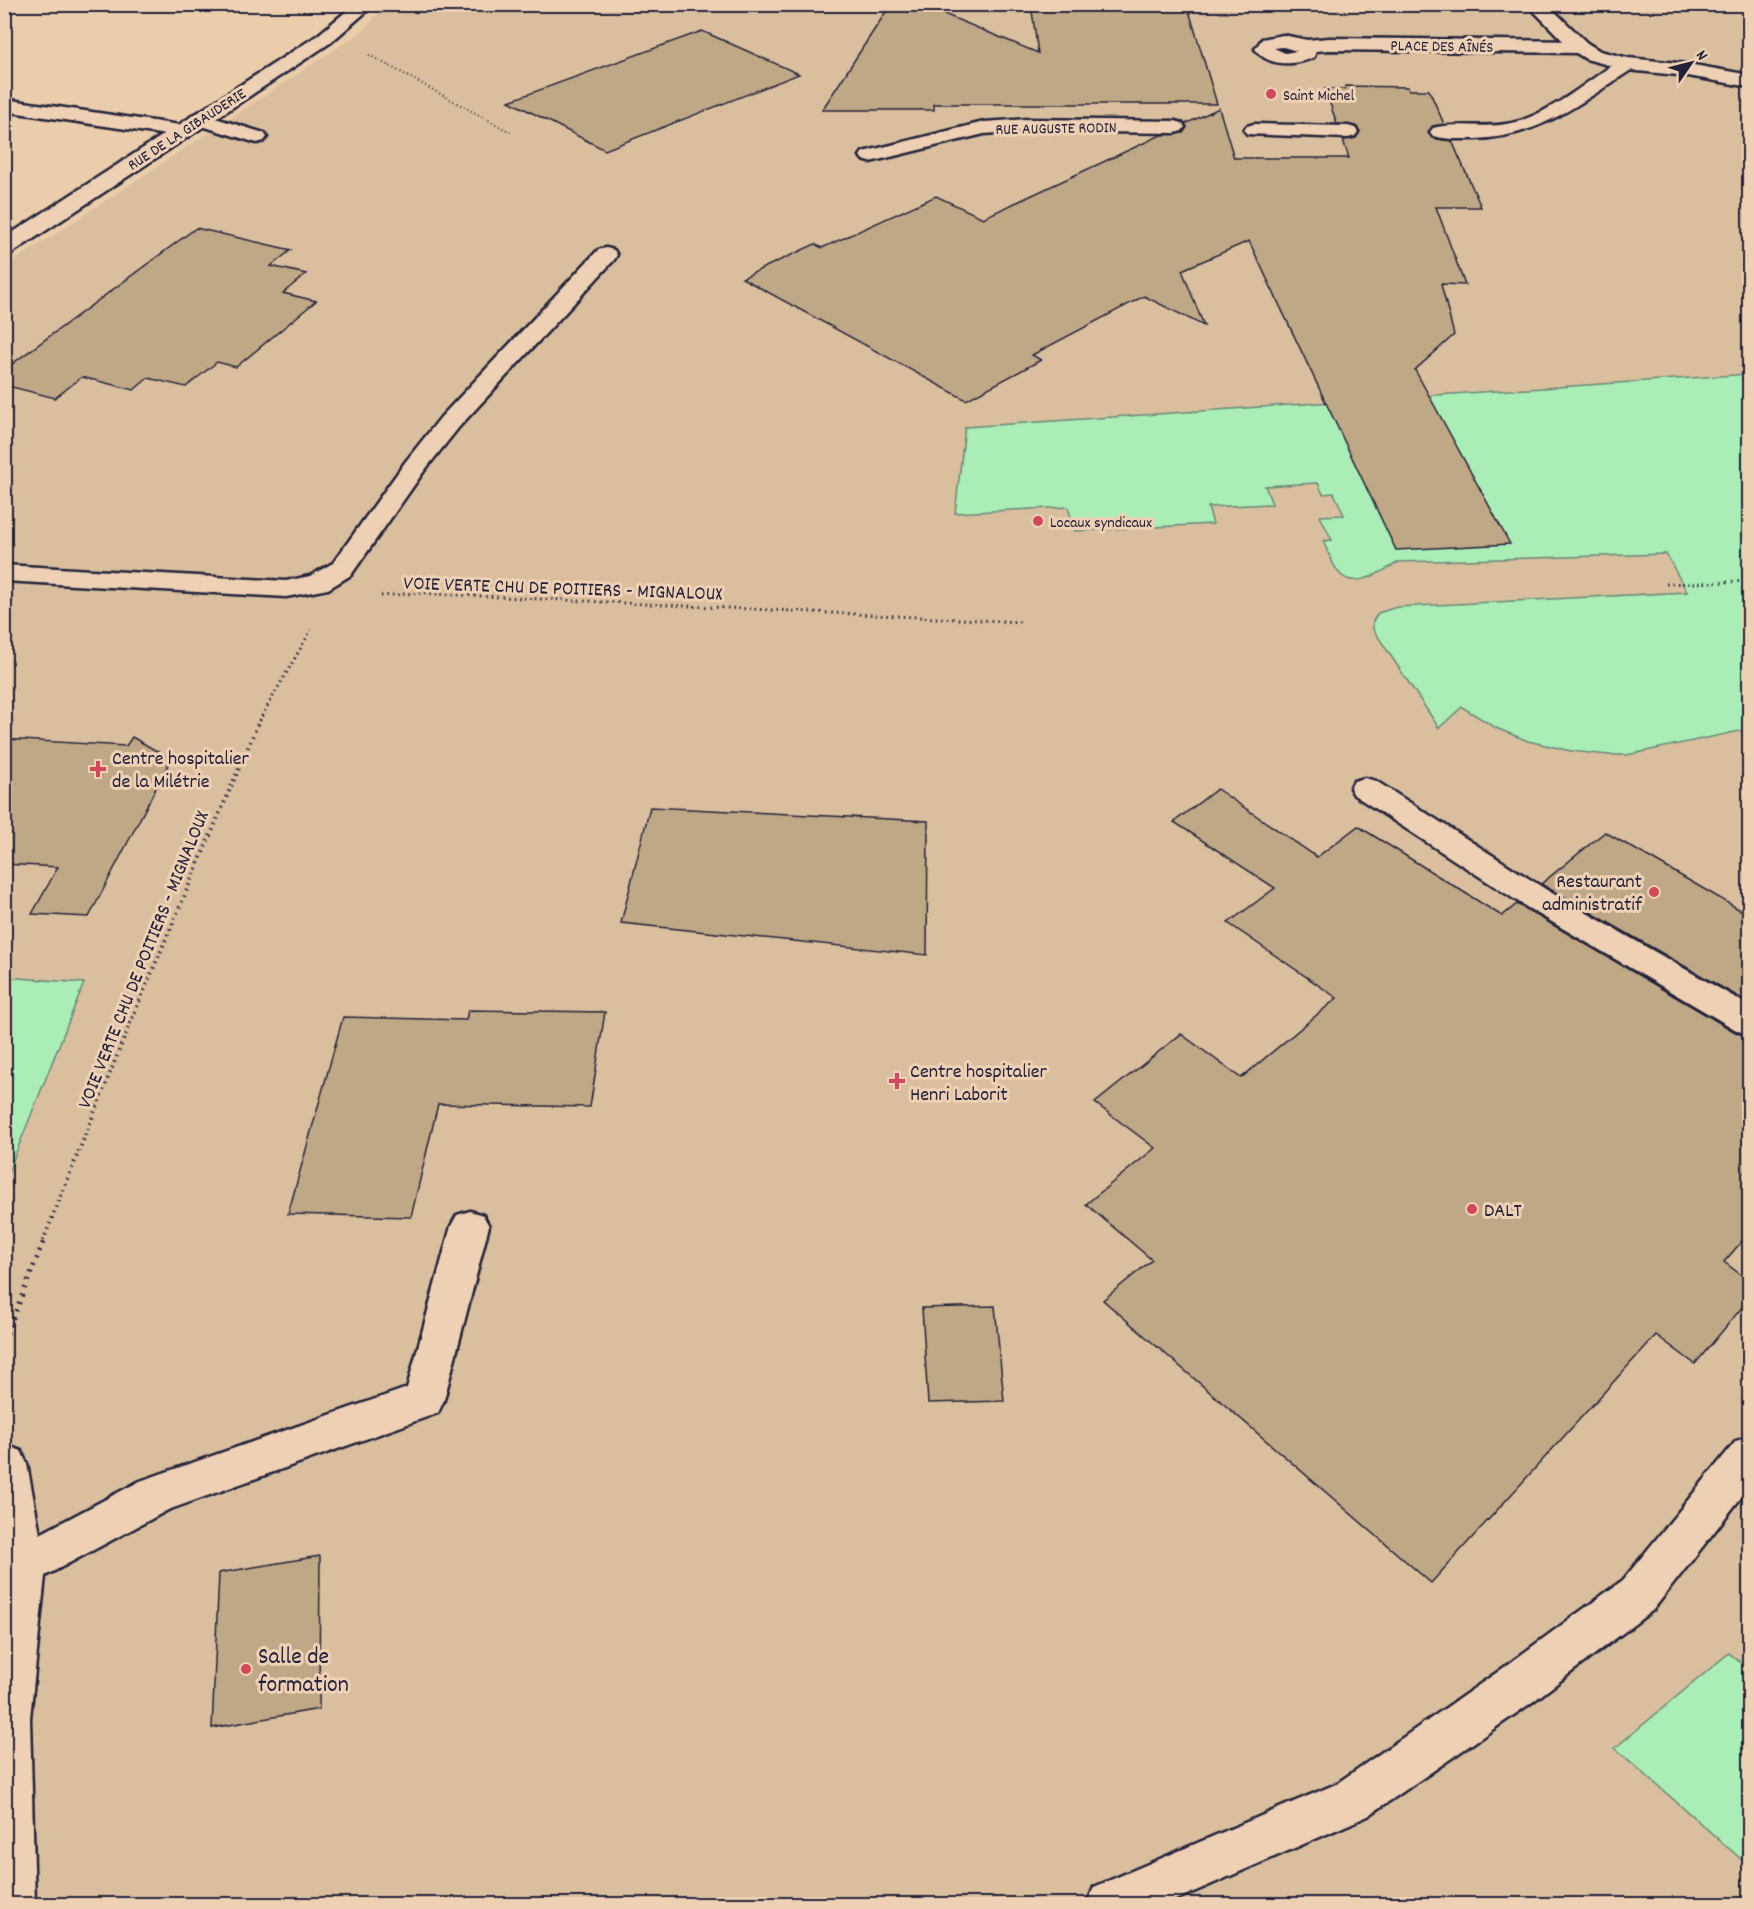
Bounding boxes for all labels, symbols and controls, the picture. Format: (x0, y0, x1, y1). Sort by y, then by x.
north arrow (1661, 33, 1721, 93)
street label: PLACE DES AÎNÉS (1390, 35, 1494, 60)
text: N (1690, 46, 1713, 66)
street label: RUE DE LA GIBAUDERIE (124, 83, 252, 177)
place label: Saint Michel (1283, 85, 1355, 108)
marker: Saint Michel (1264, 87, 1278, 101)
street label: RUE AUGUSTE RODIN (995, 117, 1117, 142)
place label: Locaux syndicaux (1050, 512, 1152, 535)
marker: Locaux syndicaux (1031, 514, 1045, 528)
street label: VOIE VERTE CHU DE POITIERS - MIGNALOUX (403, 570, 723, 610)
place label: Centre hospitalier de la Milétrie (112, 746, 249, 797)
marker: Centre hospitalier de la Milétrie (89, 760, 107, 778)
street label: VOIE VERTE CHU DE POITIERS - MIGNALOUX (72, 807, 218, 1113)
place label: Restaurant administratif (1542, 869, 1643, 920)
marker: Restaurant administratif (1647, 885, 1661, 899)
place label: Centre hospitalier Henri Laborit (910, 1059, 1047, 1110)
marker: Centre hospitalier Henri Laborit (888, 1072, 906, 1090)
place label: DALT (1484, 1198, 1521, 1226)
marker: DALT (1465, 1202, 1479, 1216)
place label: Salle de formation (258, 1641, 349, 1703)
marker: Salle de formation (239, 1662, 253, 1676)

